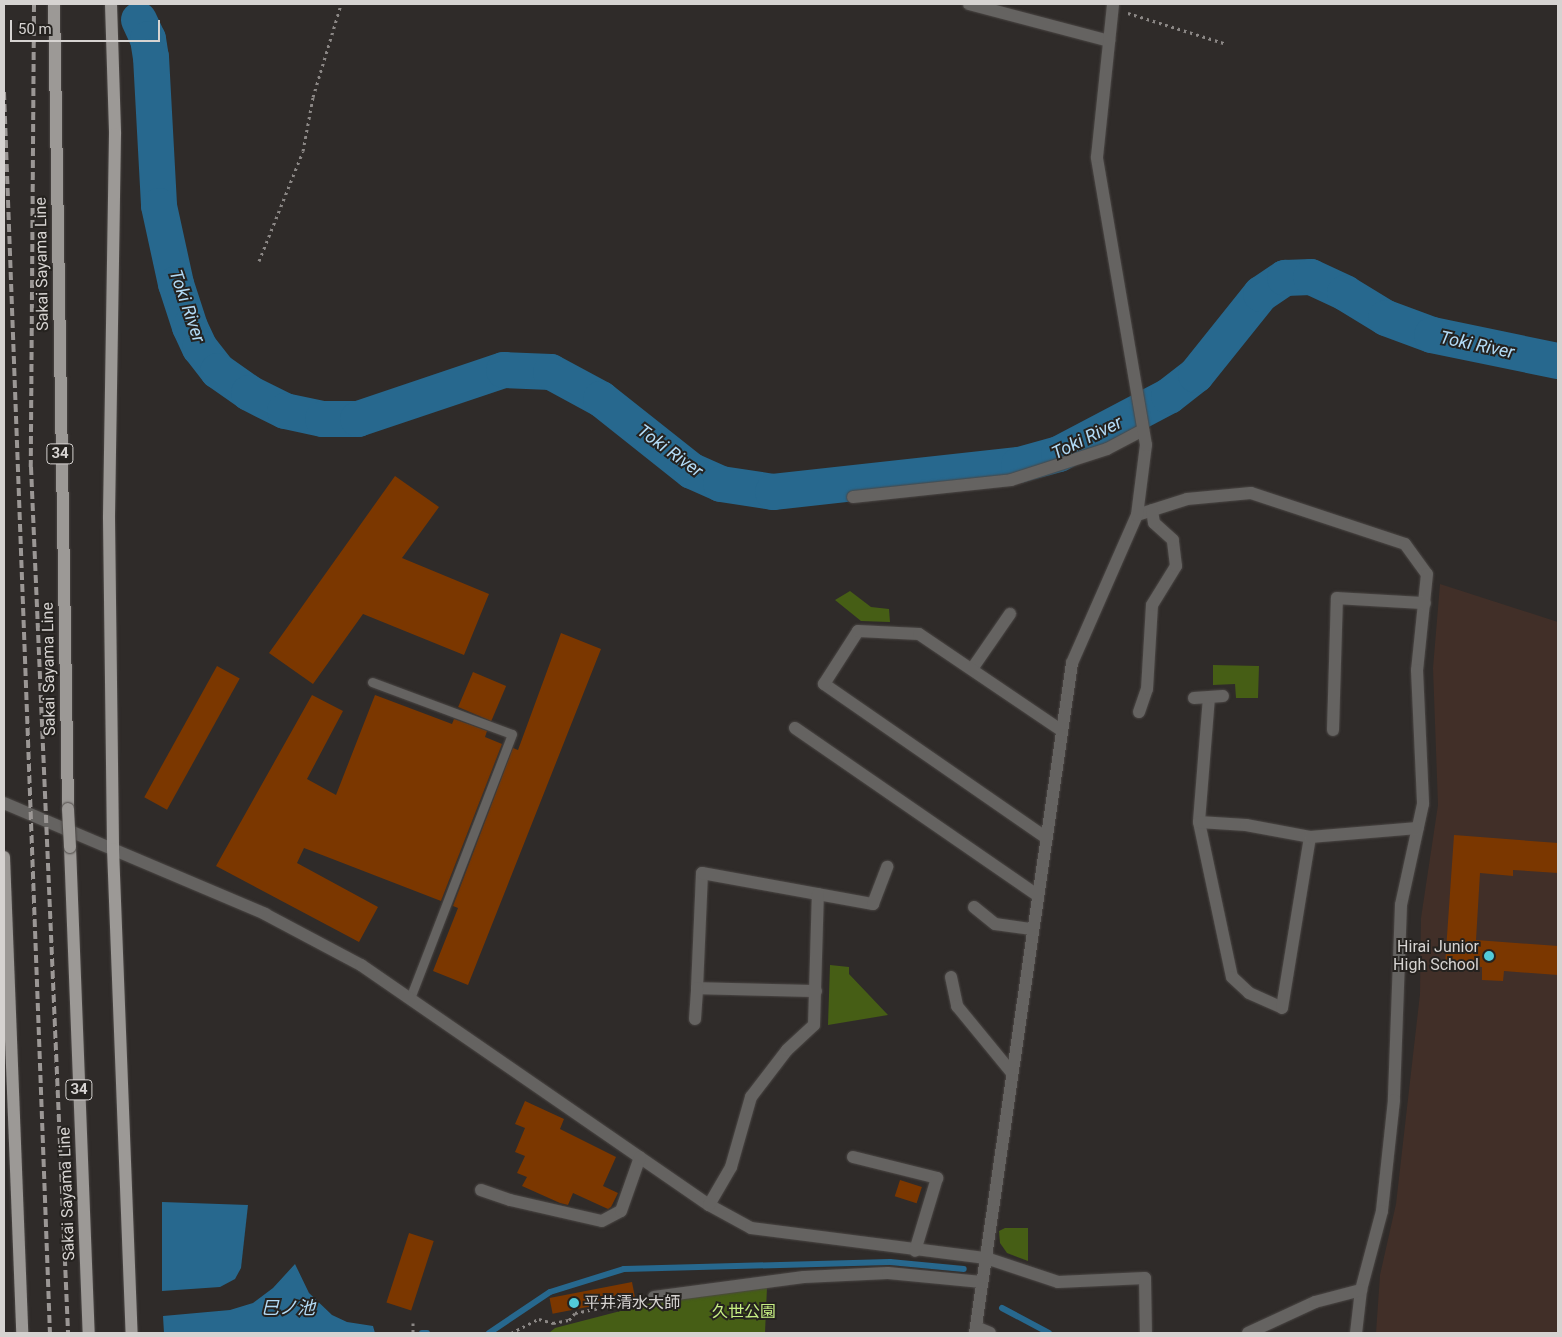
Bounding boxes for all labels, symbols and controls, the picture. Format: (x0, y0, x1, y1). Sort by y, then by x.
scale bar (12, 10, 162, 42)
text: 50 m (18, 20, 52, 38)
street label: Sakai Sayama Line (31, 197, 53, 331)
water label: Toki River (164, 267, 210, 345)
water label: Toki River (1438, 327, 1516, 363)
water label: Toki River (1048, 412, 1126, 464)
water label: Toki River (633, 420, 707, 482)
road number: 34 (46, 442, 74, 466)
street label: Sakai Sayama Line (38, 602, 60, 736)
place label: Hirai Junior High School (1393, 937, 1479, 975)
marker: Hirai Junior High School (1483, 950, 1495, 962)
road number: 34 (65, 1078, 93, 1102)
street label: Sakai Sayama Line (55, 1127, 79, 1261)
place label: 平井清水大師 (584, 1293, 680, 1313)
water label: 巳ノ池 (261, 1297, 315, 1319)
marker: 平井清水大師 (568, 1297, 580, 1309)
park label: 久世公園 (712, 1302, 776, 1322)

